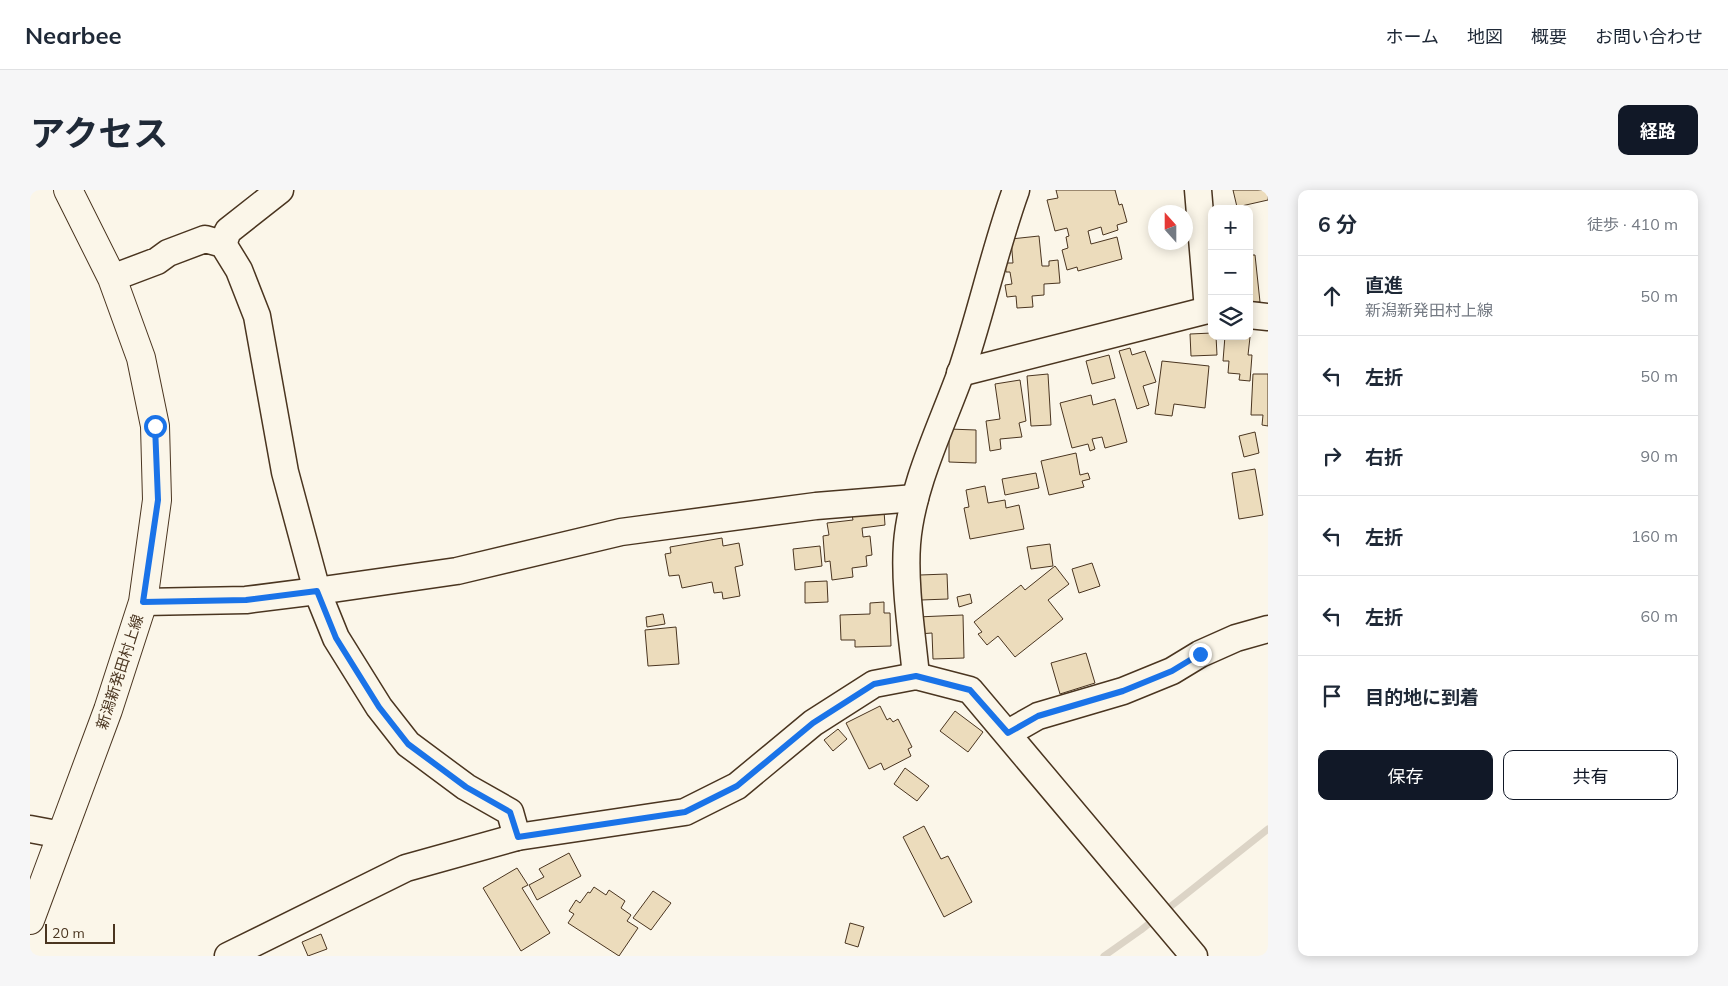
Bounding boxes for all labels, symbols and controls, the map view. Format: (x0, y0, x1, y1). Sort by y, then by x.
text: Nearbee (25, 20, 122, 50)
text: ホーム (1386, 25, 1439, 48)
text: 地図 (1467, 25, 1503, 48)
text: 概要 (1531, 25, 1567, 48)
text: お問い合わせ (1595, 25, 1703, 48)
button: 経路 (1618, 105, 1698, 155)
text: アクセス (30, 111, 168, 155)
north arrow (1148, 205, 1193, 250)
map controls (1208, 205, 1253, 340)
button: + (1208, 205, 1253, 250)
text: 6 分 (1318, 211, 1357, 237)
text: 徒歩 · 410 m (1587, 214, 1678, 234)
button: − (1208, 250, 1253, 295)
text: 直進 (1365, 273, 1403, 297)
icon: ahead (1318, 282, 1346, 310)
text: 50 m (1641, 286, 1678, 306)
button: layers (1208, 295, 1253, 340)
text: 新潟新発田村上線 (1365, 300, 1493, 320)
icon: left (1318, 362, 1346, 390)
text: 左折 (1365, 365, 1403, 389)
text: 50 m (1641, 366, 1678, 386)
route start (144, 415, 167, 438)
icon: right (1318, 442, 1346, 470)
text: 右折 (1365, 445, 1403, 469)
text: 90 m (1641, 446, 1678, 466)
icon: left (1318, 522, 1346, 550)
text: 左折 (1365, 525, 1403, 549)
text: 160 m (1631, 526, 1678, 546)
icon: left (1318, 602, 1346, 630)
text: 左折 (1365, 605, 1403, 629)
text: 60 m (1641, 606, 1678, 626)
street label: 新潟新発田村上線 (92, 612, 147, 732)
route end (1189, 643, 1212, 666)
icon: arrive (1318, 682, 1346, 710)
text: 目的地に到着 (1365, 685, 1479, 709)
button: 保存 (1318, 750, 1493, 800)
button: 共有 (1503, 750, 1678, 800)
scale bar (45, 921, 115, 944)
text: 20 m (52, 924, 85, 942)

